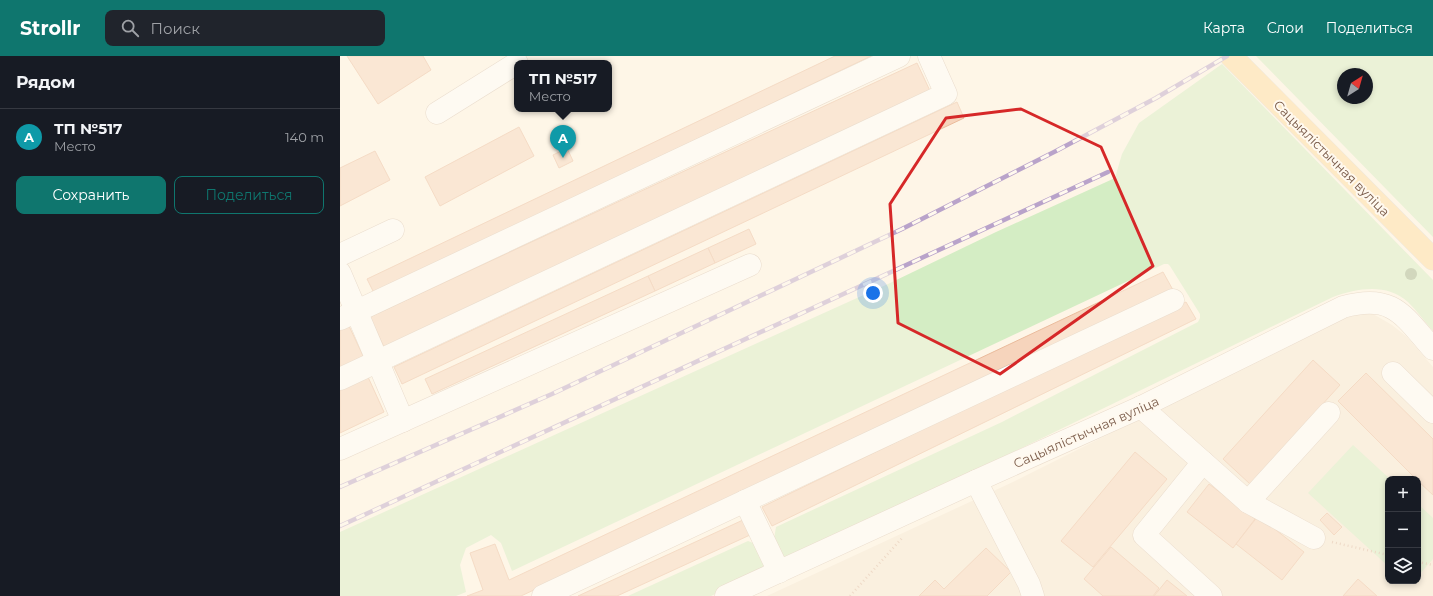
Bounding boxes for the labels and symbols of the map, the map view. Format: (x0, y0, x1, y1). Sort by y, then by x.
north arrow (1337, 68, 1373, 104)
street label: Сацыялістычная вуліца (1271, 97, 1393, 219)
pin: A (550, 125, 576, 158)
your location (863, 283, 883, 303)
street label: Сацыялістычная вуліца (1011, 393, 1161, 471)

